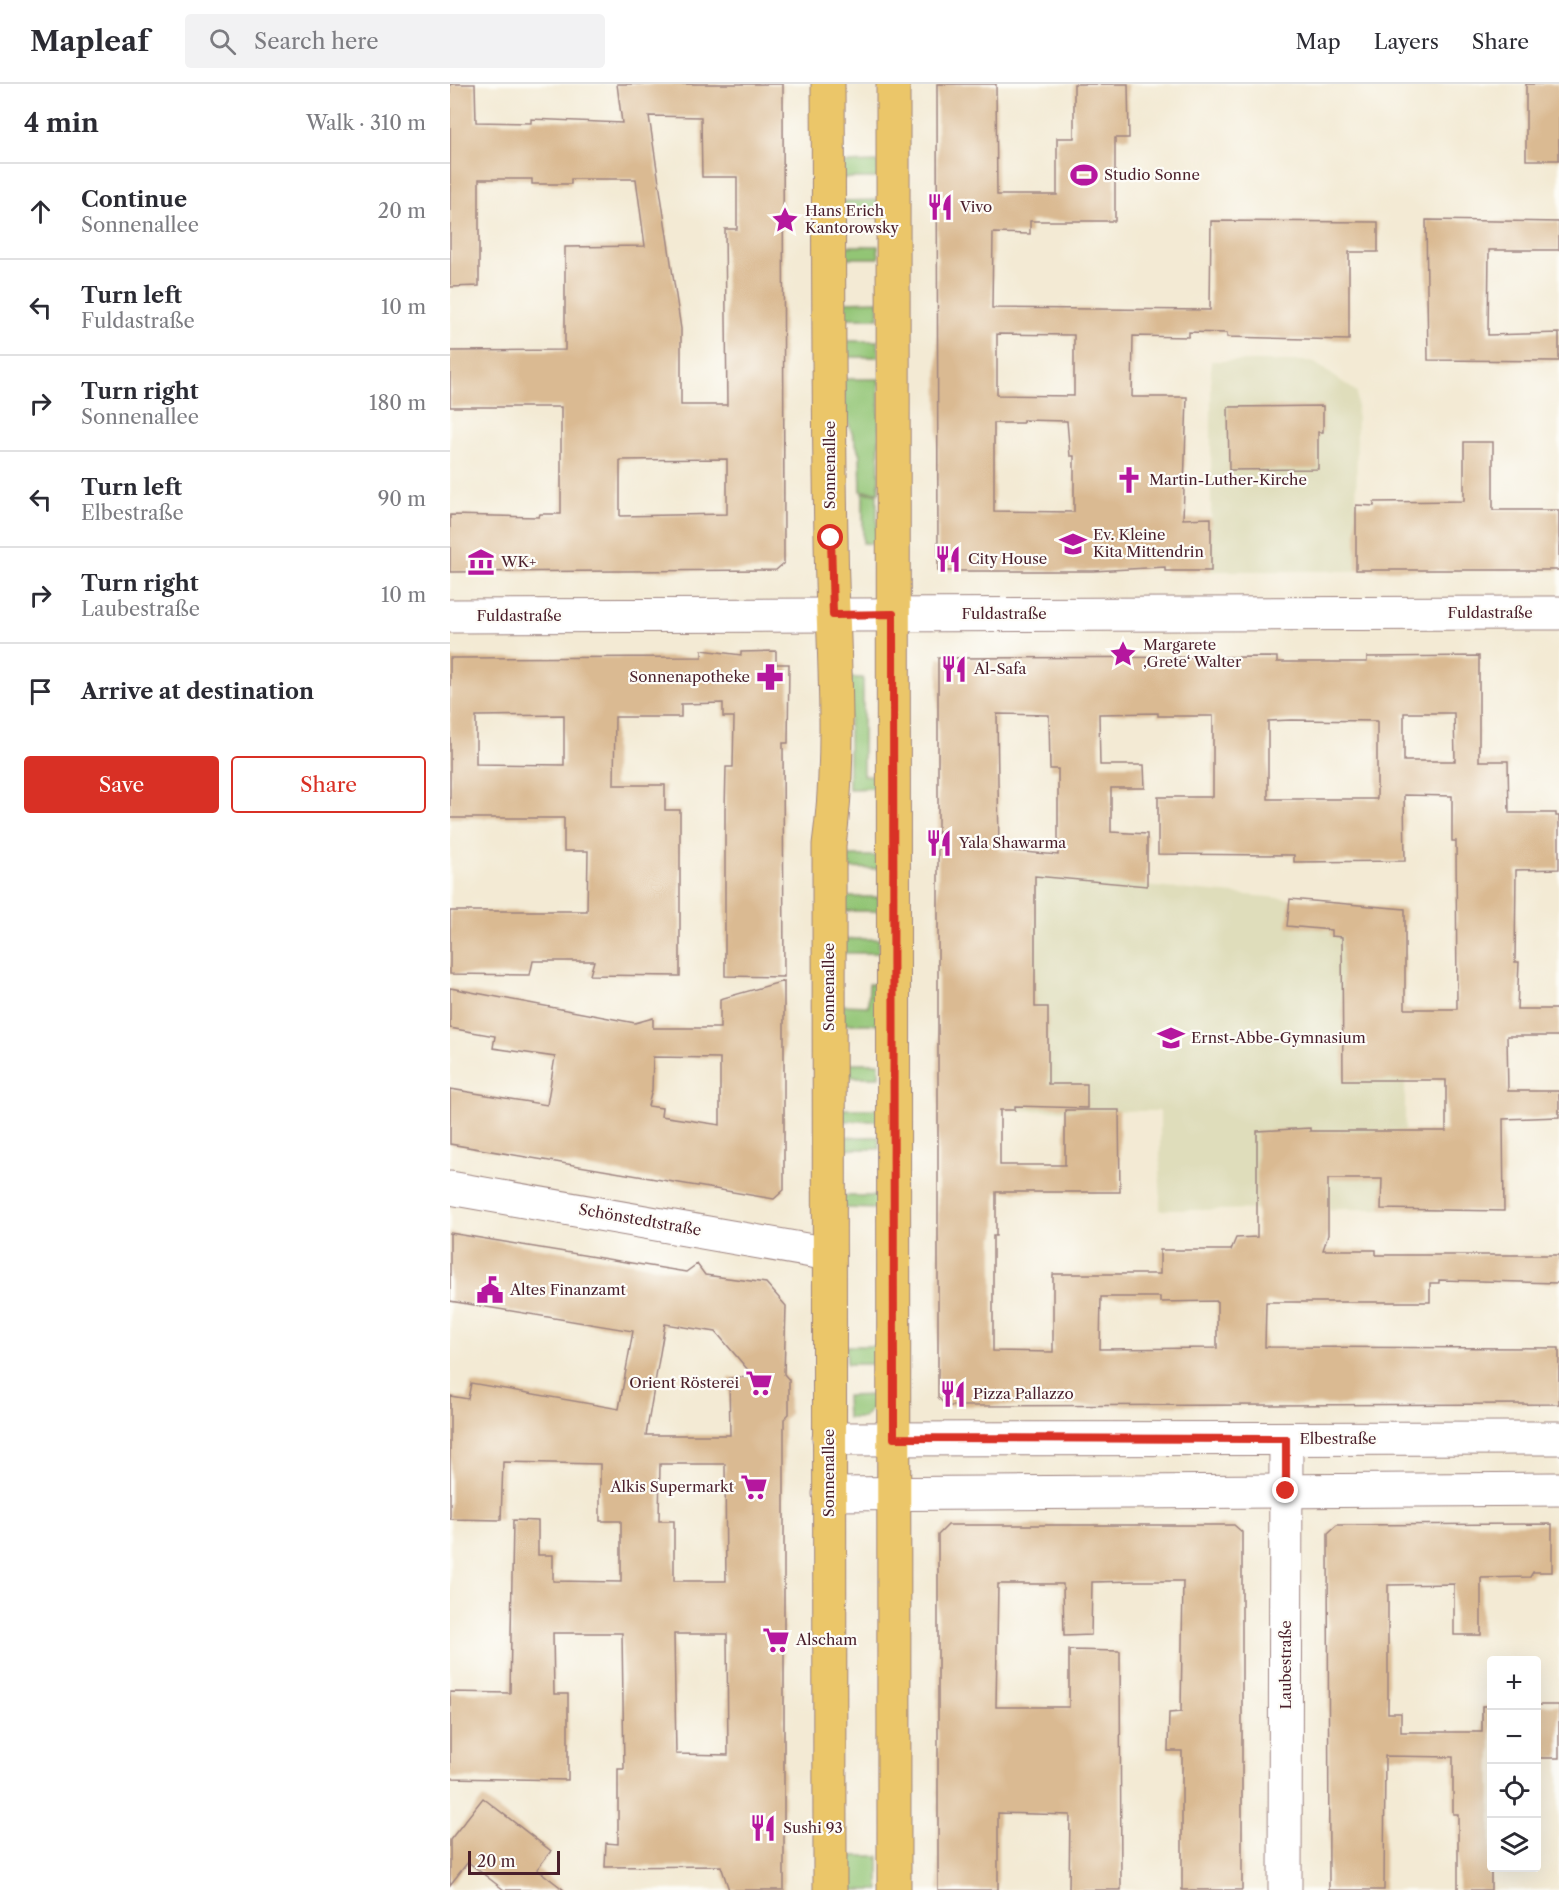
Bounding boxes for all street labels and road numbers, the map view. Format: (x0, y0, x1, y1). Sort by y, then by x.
street label: Sonnenallee (820, 421, 839, 509)
street label: Fuldastraße (1447, 603, 1533, 622)
street label: Fuldastraße (961, 604, 1047, 623)
street label: Fuldastraße (476, 606, 562, 625)
street label: Sonnenallee (819, 943, 838, 1031)
street label: Schönstedtstraße (577, 1199, 703, 1240)
street label: Sonnenallee (819, 1429, 838, 1517)
street label: Elbestraße (1300, 1429, 1376, 1448)
street label: Laubestraße (1276, 1620, 1295, 1710)

